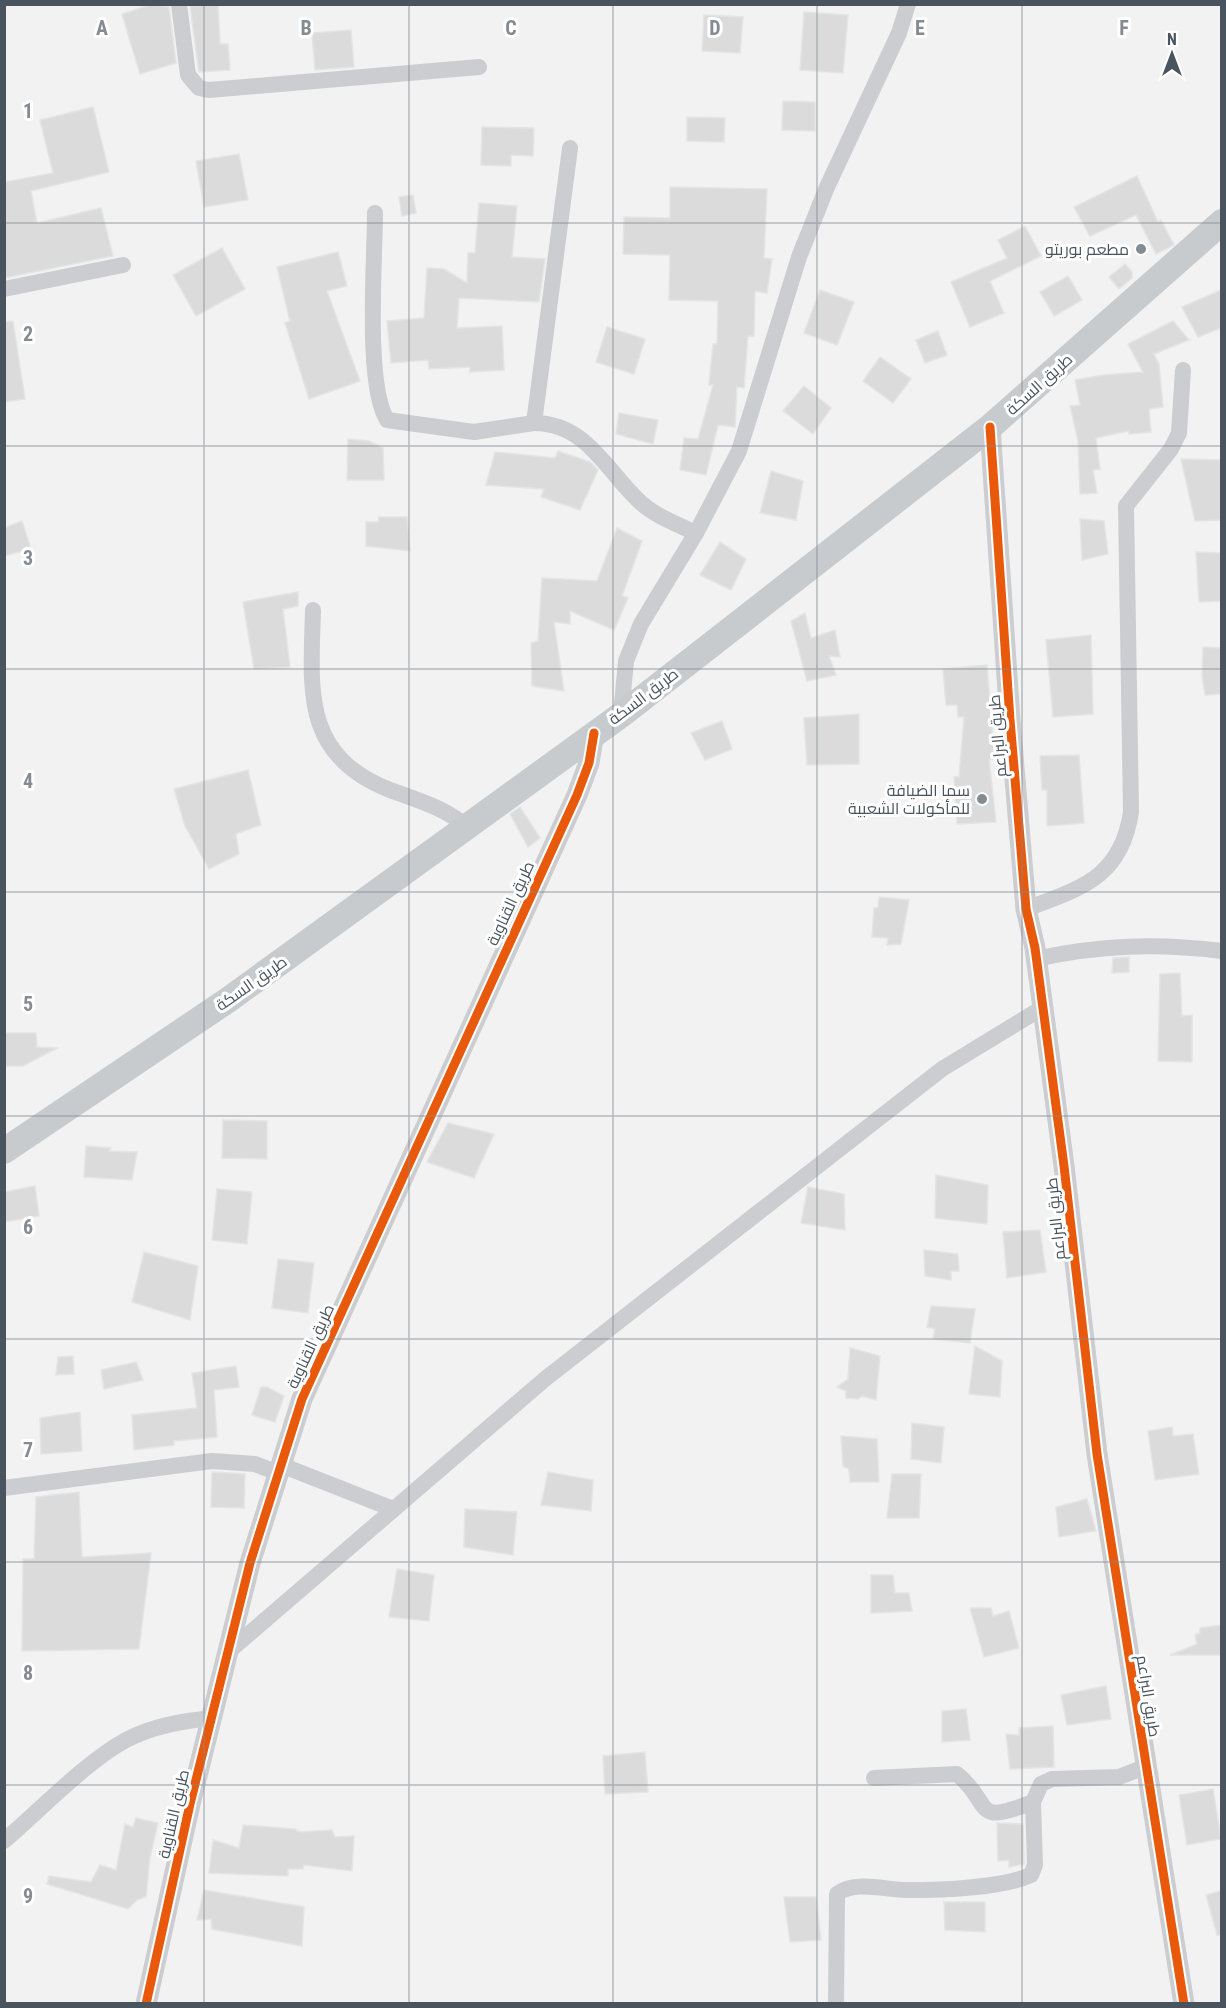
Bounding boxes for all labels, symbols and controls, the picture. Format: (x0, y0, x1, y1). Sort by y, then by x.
text: A (96, 16, 108, 40)
text: B (300, 16, 312, 40)
text: C (505, 16, 517, 40)
text: D (709, 16, 721, 40)
text: E (915, 16, 925, 40)
text: F (1119, 16, 1129, 40)
north arrow (1142, 24, 1202, 84)
text: N (1167, 30, 1177, 49)
text: 1 (23, 99, 33, 123)
place label: مطعم بوريتو (1045, 240, 1129, 261)
marker: مطعم بوريتو (1134, 242, 1148, 256)
text: 2 (23, 322, 33, 346)
street label: طريق السكة (1002, 350, 1077, 420)
text: 3 (23, 546, 33, 570)
street label: طريق السكة (605, 664, 683, 730)
street label: طريق البراعم (984, 694, 1013, 778)
text: 4 (23, 769, 33, 793)
place label: سما الضيافة للمأكولات الشعبية (848, 781, 970, 818)
marker: سما الضيافة للمأكولات الشعبية (975, 792, 989, 806)
street label: طريق القناوية (483, 858, 539, 949)
street label: طريق السكة (212, 952, 291, 1016)
text: 5 (23, 992, 33, 1016)
street label: طريق البراعم (1042, 1177, 1071, 1261)
text: 6 (23, 1215, 33, 1239)
street label: طريق القناوية (283, 1301, 339, 1392)
text: 7 (23, 1438, 33, 1462)
street label: طريق البراعم (1131, 1654, 1164, 1739)
text: 8 (23, 1661, 33, 1685)
street label: طريق القناوية (154, 1768, 194, 1861)
text: 9 (23, 1884, 33, 1908)

